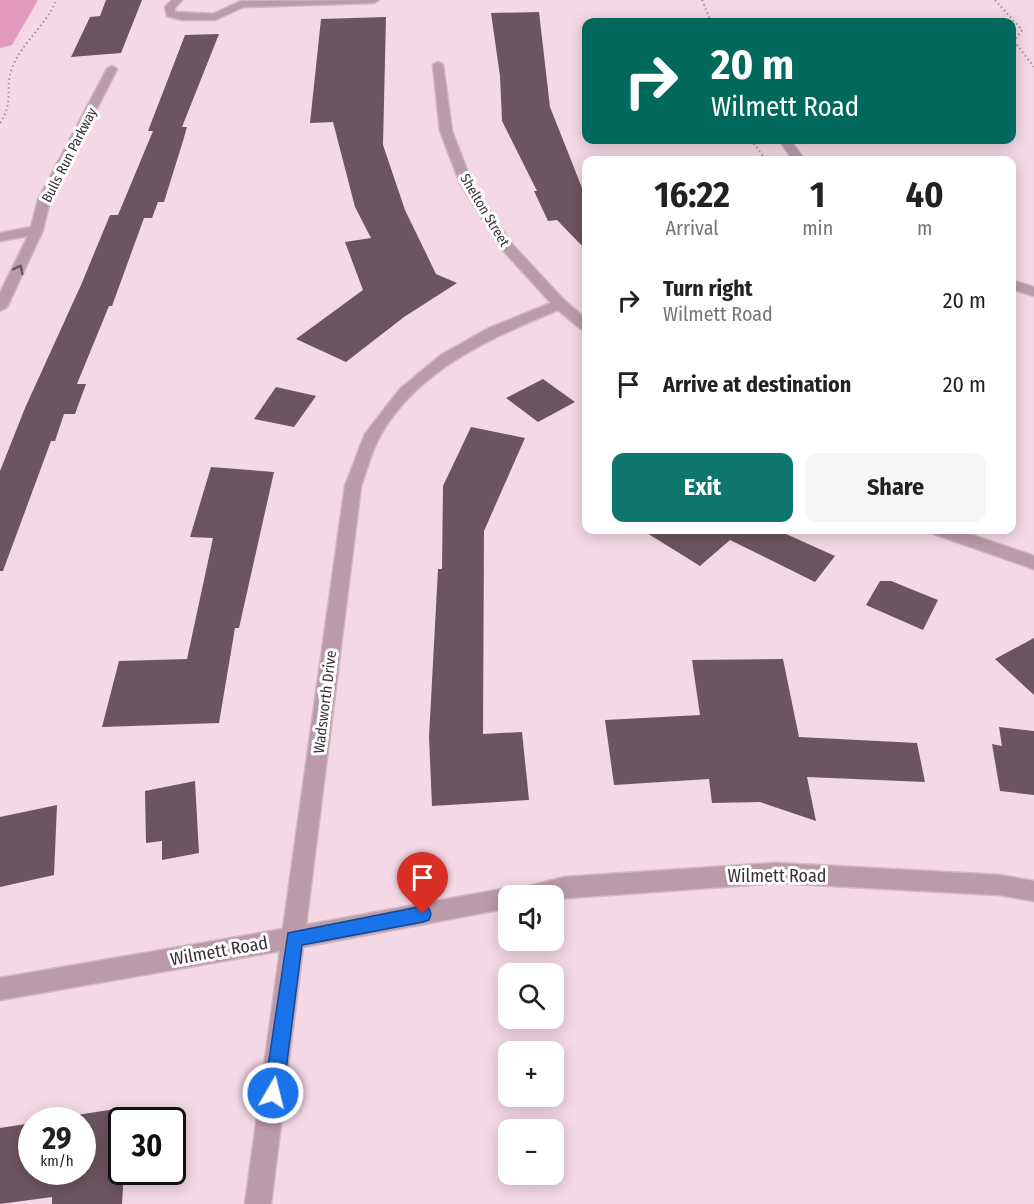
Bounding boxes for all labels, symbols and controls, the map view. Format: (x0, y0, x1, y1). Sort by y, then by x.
text: 20 m (711, 40, 794, 90)
icon: right (612, 42, 690, 120)
text: Wilmett Road (711, 91, 859, 123)
street label: Bulls Run Parkway (38, 104, 101, 205)
street label: Shelton Street (456, 171, 513, 250)
text: 16:22 (654, 173, 730, 217)
text: 1 (810, 173, 825, 217)
text: 40 (906, 173, 944, 217)
text: Arrival (666, 216, 719, 240)
text: min (802, 216, 833, 240)
text: m (917, 216, 932, 240)
one-way arrow (11, 264, 23, 275)
text: Turn right (663, 275, 752, 302)
icon: right (612, 284, 645, 317)
text: 20 m (943, 287, 986, 314)
text: Wilmett Road (663, 302, 773, 326)
icon: arrive (612, 368, 645, 401)
text: Arrive at destination (663, 371, 851, 398)
text: 20 m (943, 371, 986, 398)
button: Exit (612, 453, 793, 522)
button: Share (805, 453, 986, 522)
street label: Wadsworth Drive (310, 650, 340, 754)
pin (397, 852, 448, 914)
icon: arrive (406, 861, 439, 894)
street label: Wilmett Road (728, 865, 826, 887)
map controls (498, 885, 564, 1185)
button: sound (498, 885, 564, 951)
street label: Wilmett Road (168, 932, 270, 970)
button: search (498, 963, 564, 1029)
button: + (498, 1041, 564, 1107)
position arrow (241, 1061, 305, 1125)
speed limit sign: 30 (108, 1107, 186, 1185)
button: − (498, 1119, 564, 1185)
text: 29 (42, 1121, 72, 1157)
text: km/h (40, 1152, 74, 1170)

